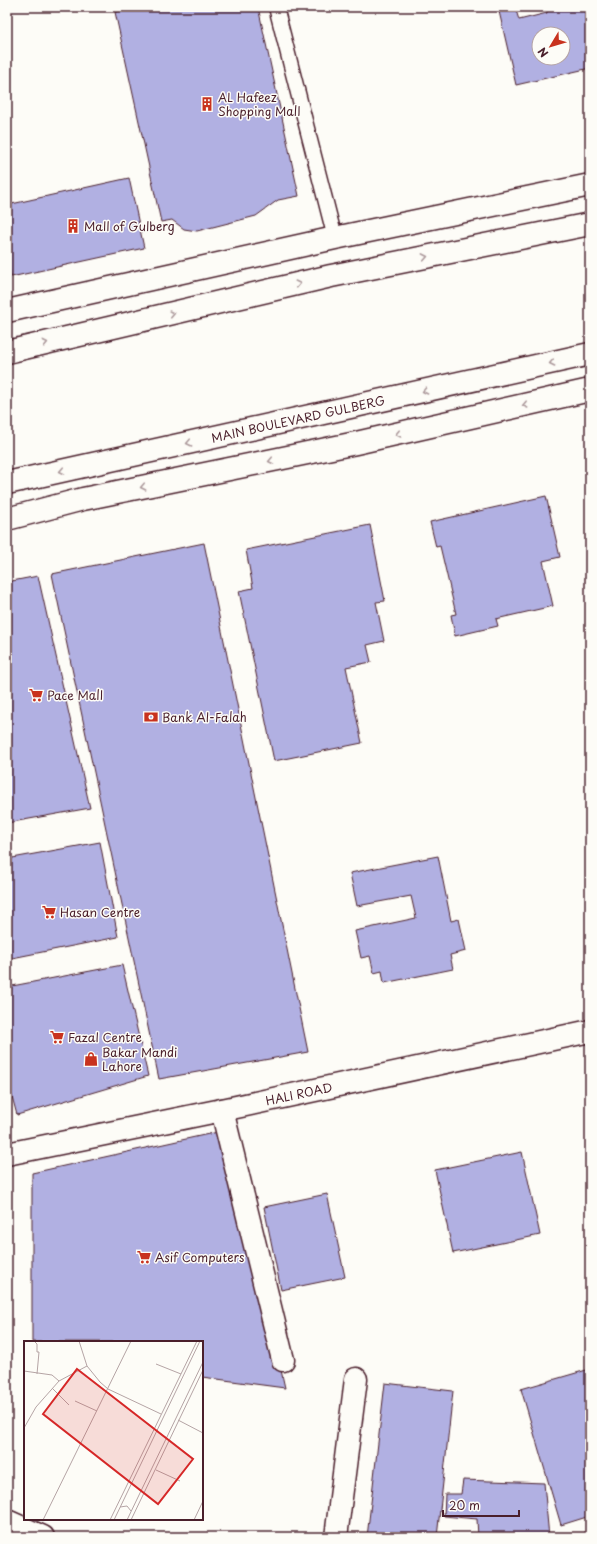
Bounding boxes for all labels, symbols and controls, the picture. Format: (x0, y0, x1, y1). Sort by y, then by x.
north arrow (531, 26, 571, 66)
text: N (533, 44, 552, 61)
place label: AL Hafeez Shopping Mall (218, 88, 300, 120)
building icon: AL Hafeez Shopping Mall (199, 96, 215, 112)
place label: Mall of Gulberg (84, 217, 175, 235)
building icon: Mall of Gulberg (65, 218, 81, 234)
one-way arrow (422, 254, 429, 262)
one-way arrow (294, 280, 301, 289)
one-way arrow (168, 310, 175, 318)
one-way arrow (42, 340, 48, 348)
one-way arrow (549, 358, 555, 366)
one-way arrow (422, 386, 428, 394)
street label: MAIN BOULEVARD GULBERG (210, 391, 386, 447)
one-way arrow (521, 401, 528, 409)
one-way arrow (395, 429, 401, 437)
one-way arrow (186, 439, 192, 447)
one-way arrow (268, 456, 274, 464)
one-way arrow (59, 467, 65, 475)
one-way arrow (140, 482, 146, 490)
place label: Pace Mall (47, 686, 103, 704)
supermarket icon: Pace Mall (28, 687, 44, 703)
place label: Bank Al-Falah (162, 708, 247, 726)
bank icon: Bank Al-Falah (143, 709, 159, 725)
place label: Hasan Centre (60, 903, 140, 921)
supermarket icon: Hasan Centre (41, 904, 57, 920)
place label: Fazal Centre (68, 1028, 142, 1046)
supermarket icon: Fazal Centre (49, 1029, 65, 1045)
place label: Bakar Mandi Lahore (102, 1043, 177, 1075)
shop icon: Bakar Mandi Lahore (83, 1051, 99, 1067)
street label: HALI ROAD (264, 1078, 334, 1109)
place label: Asif Computers (155, 1248, 245, 1266)
supermarket icon: Asif Computers (136, 1249, 152, 1265)
inset map (24, 1341, 203, 1520)
scale bar (443, 1492, 519, 1518)
text: 20 m (449, 1496, 480, 1514)

